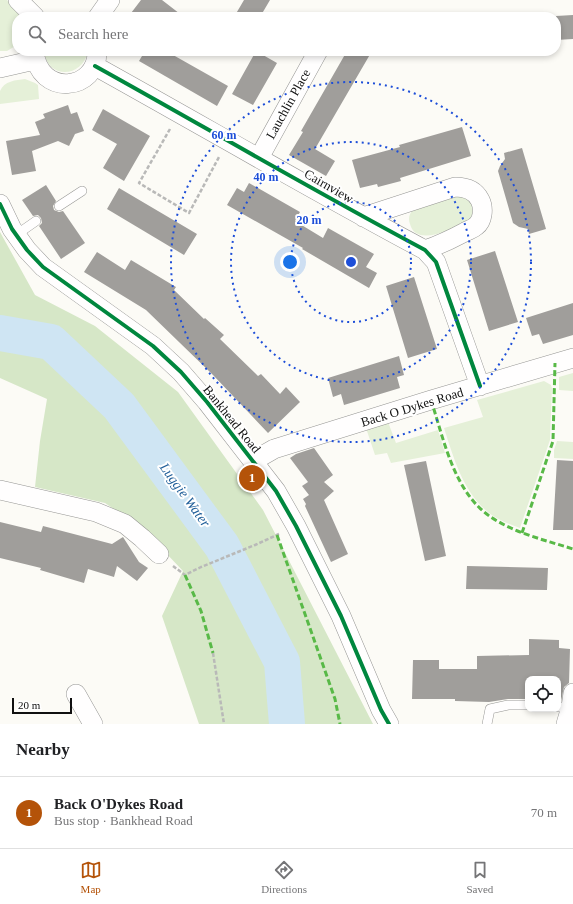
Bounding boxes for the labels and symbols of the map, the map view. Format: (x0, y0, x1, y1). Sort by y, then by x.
street label: Lauchlin Place (263, 66, 313, 142)
text: 60 m (212, 128, 237, 142)
street label: Cairnview (302, 166, 357, 206)
text: 40 m (254, 170, 279, 184)
text: 20 m (297, 213, 322, 227)
your location (280, 252, 300, 272)
centre of rings (344, 255, 358, 269)
street label: Bankhead Road (200, 382, 264, 456)
street label: Back O Dykes Road (359, 384, 466, 430)
water label: Luggie Water (156, 459, 214, 530)
pin: 1 (239, 463, 265, 493)
scale bar (12, 696, 72, 715)

